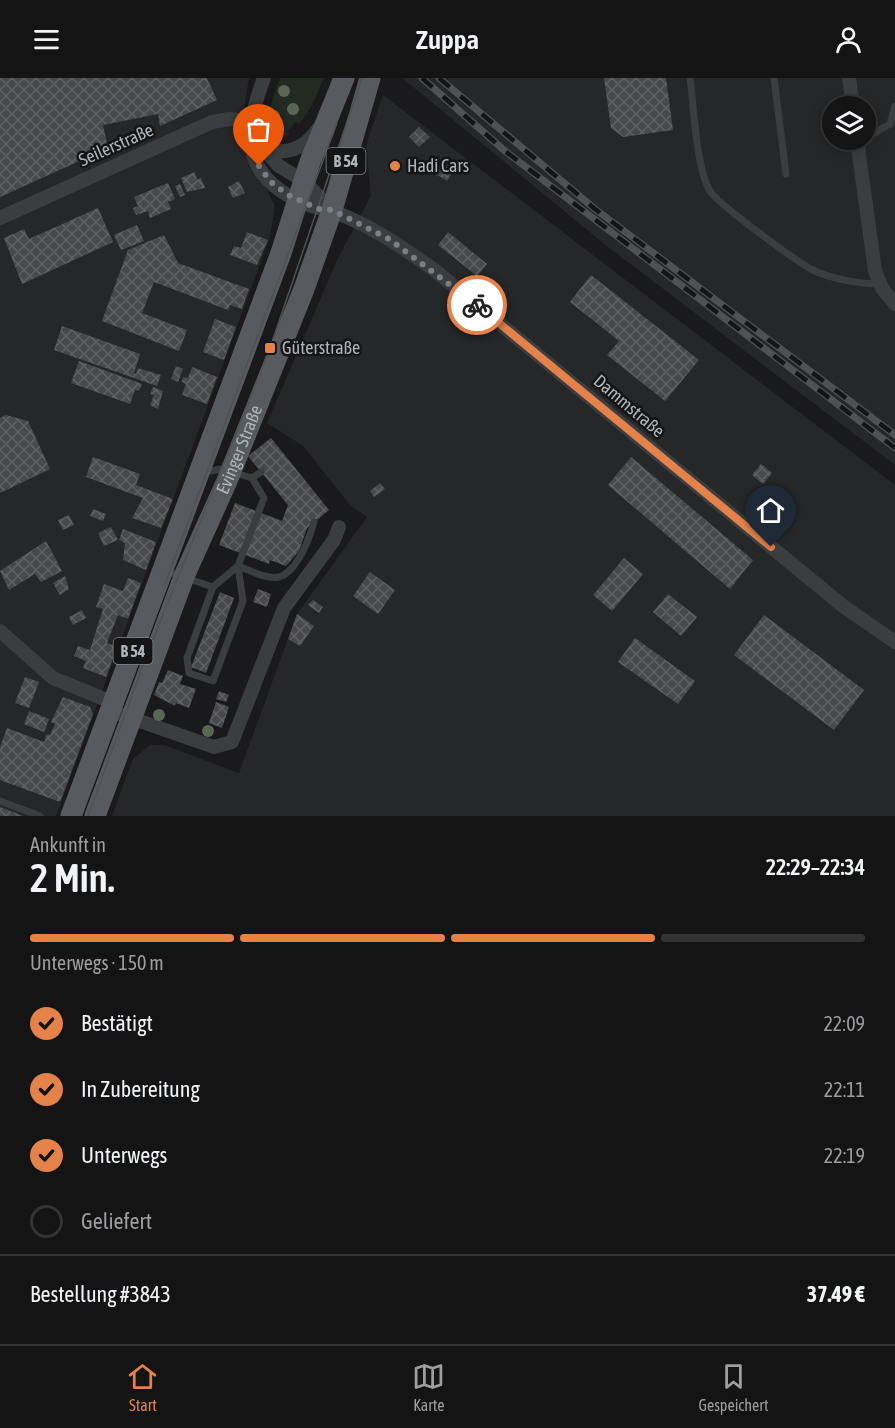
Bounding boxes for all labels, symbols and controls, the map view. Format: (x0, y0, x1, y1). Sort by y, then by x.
icon: menu (30, 23, 63, 56)
icon: person (832, 23, 865, 56)
text: Zuppa (416, 24, 479, 55)
map controls (822, 96, 876, 150)
button: layers (822, 96, 876, 150)
pin (233, 104, 284, 166)
icon: bag (242, 113, 275, 146)
street label: Seilerstraße (75, 119, 156, 170)
road number: B 54 (326, 148, 366, 174)
place label: Hadi Cars (407, 155, 469, 176)
marker: Hadi Cars (388, 159, 402, 173)
courier (447, 275, 507, 335)
icon: bike (461, 289, 494, 322)
place label: Güterstraße (282, 337, 360, 358)
marker: Güterstraße (263, 341, 277, 355)
street label: Dammstraße (590, 370, 669, 441)
street label: Evinger Straße (212, 402, 266, 497)
pin (745, 485, 796, 547)
icon: home (754, 494, 787, 527)
road number: B 54 (114, 638, 152, 664)
text: Ankunft in (30, 833, 106, 856)
text: 22:29–22:34 (766, 854, 865, 880)
text: 2 Min. (30, 856, 115, 900)
text: Unterwegs · 150 m (30, 951, 164, 974)
icon: check (30, 1007, 63, 1040)
text: Bestätigt (81, 1010, 153, 1036)
text: 22:09 (823, 1012, 865, 1035)
icon: check (30, 1073, 63, 1106)
text: In Zubereitung (81, 1076, 200, 1102)
text: 22:11 (824, 1078, 865, 1101)
icon: check (30, 1139, 63, 1172)
text: Unterwegs (81, 1142, 167, 1168)
text: 22:19 (824, 1144, 865, 1167)
text: Geliefert (81, 1208, 152, 1234)
text: Bestellung #3843 (30, 1281, 171, 1307)
text: 37.49 € (807, 1281, 865, 1307)
tab: Start (126, 1360, 159, 1414)
tab: Karte (412, 1360, 445, 1414)
tab: Gespeichert (698, 1360, 769, 1414)

